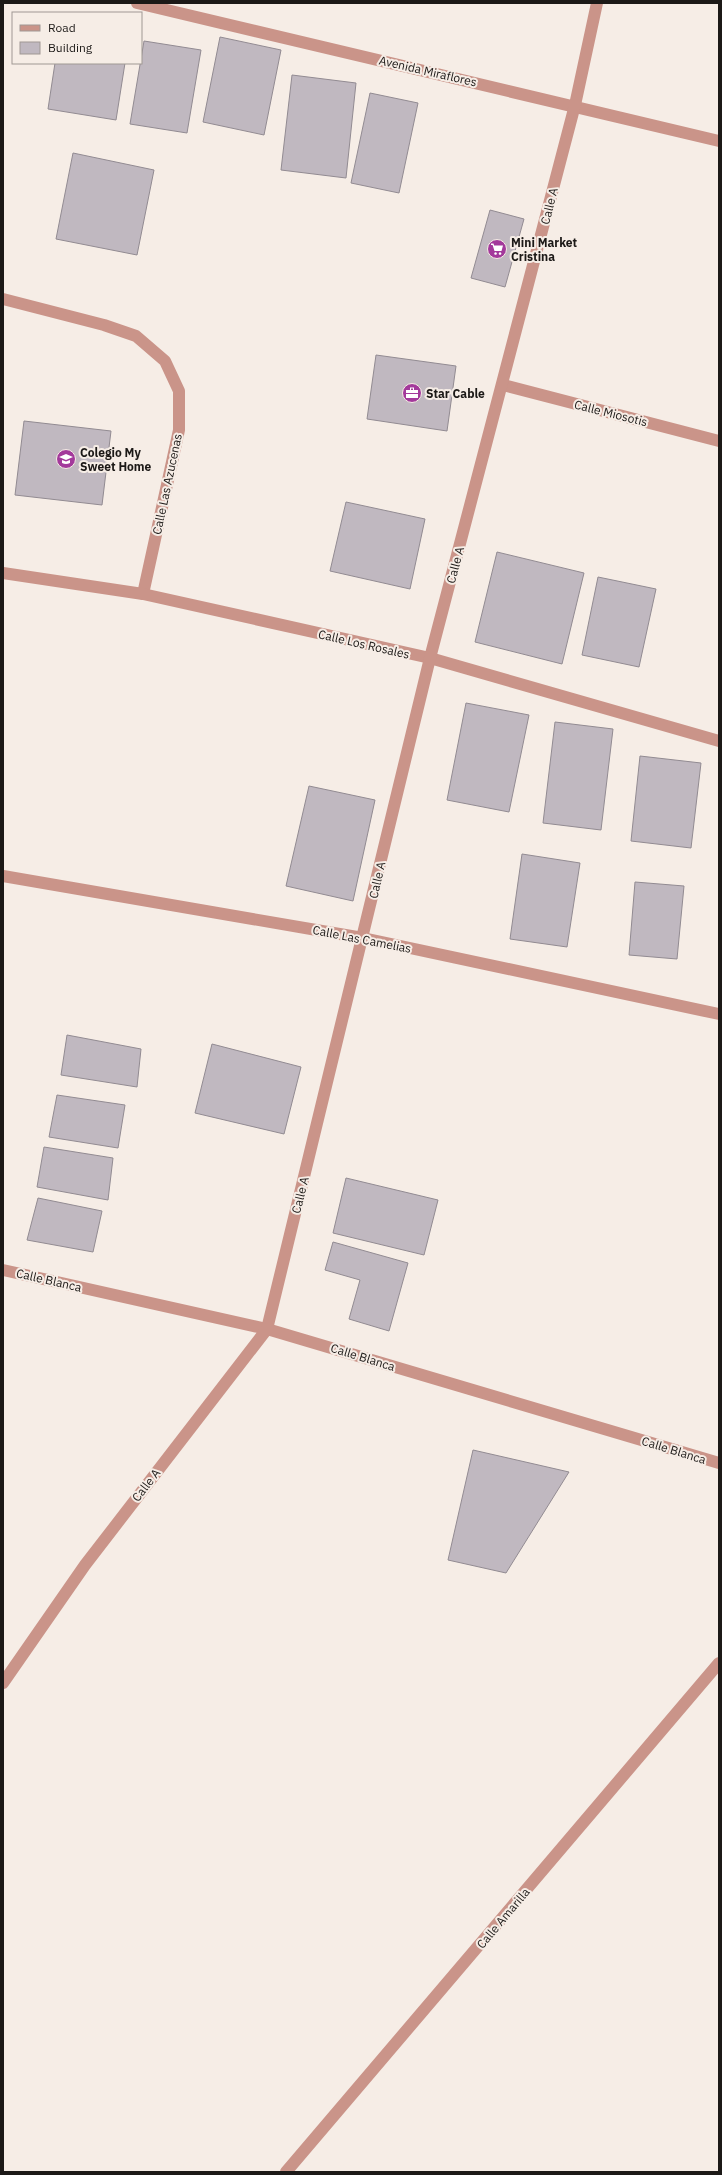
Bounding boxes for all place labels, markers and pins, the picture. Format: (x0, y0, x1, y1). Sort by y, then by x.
place label: Mini Market Cristina (511, 235, 578, 264)
supermarket icon: Mini Market Cristina (486, 238, 508, 260)
office icon: Star Cable (401, 382, 423, 404)
place label: Star Cable (426, 386, 485, 401)
place label: Colegio My Sweet Home (80, 445, 152, 474)
school or university icon: Colegio My Sweet Home (55, 448, 77, 470)

